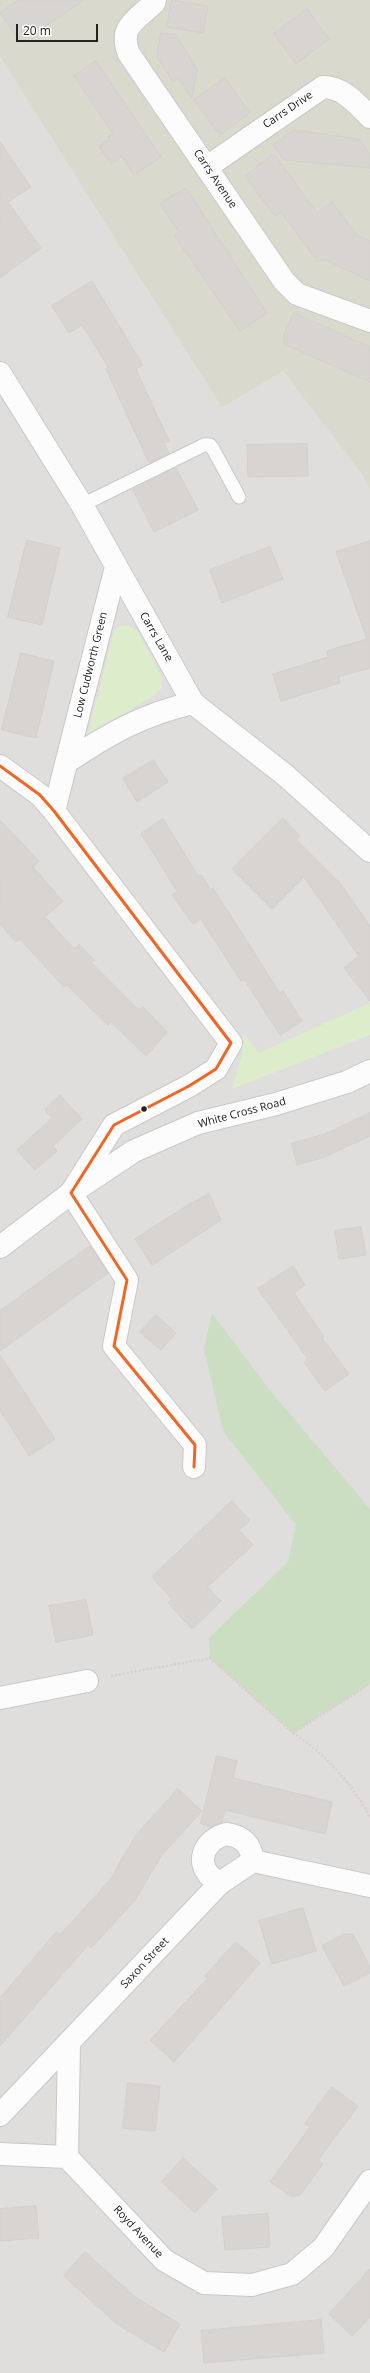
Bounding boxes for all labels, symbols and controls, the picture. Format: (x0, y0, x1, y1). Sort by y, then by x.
scale bar (18, 16, 100, 42)
text: 20 m (23, 22, 51, 39)
street label: Carrs Drive (261, 89, 315, 131)
street label: Carrs Avenue (190, 147, 240, 211)
street label: Carrs Lane (137, 610, 175, 664)
street label: Low Cudworth Green (71, 611, 111, 719)
street label: White Cross Road (197, 1095, 287, 1131)
unlabelled marker (139, 1104, 149, 1114)
street label: Saxon Street (118, 1935, 172, 1991)
street label: Royd Avenue (110, 2203, 166, 2261)

